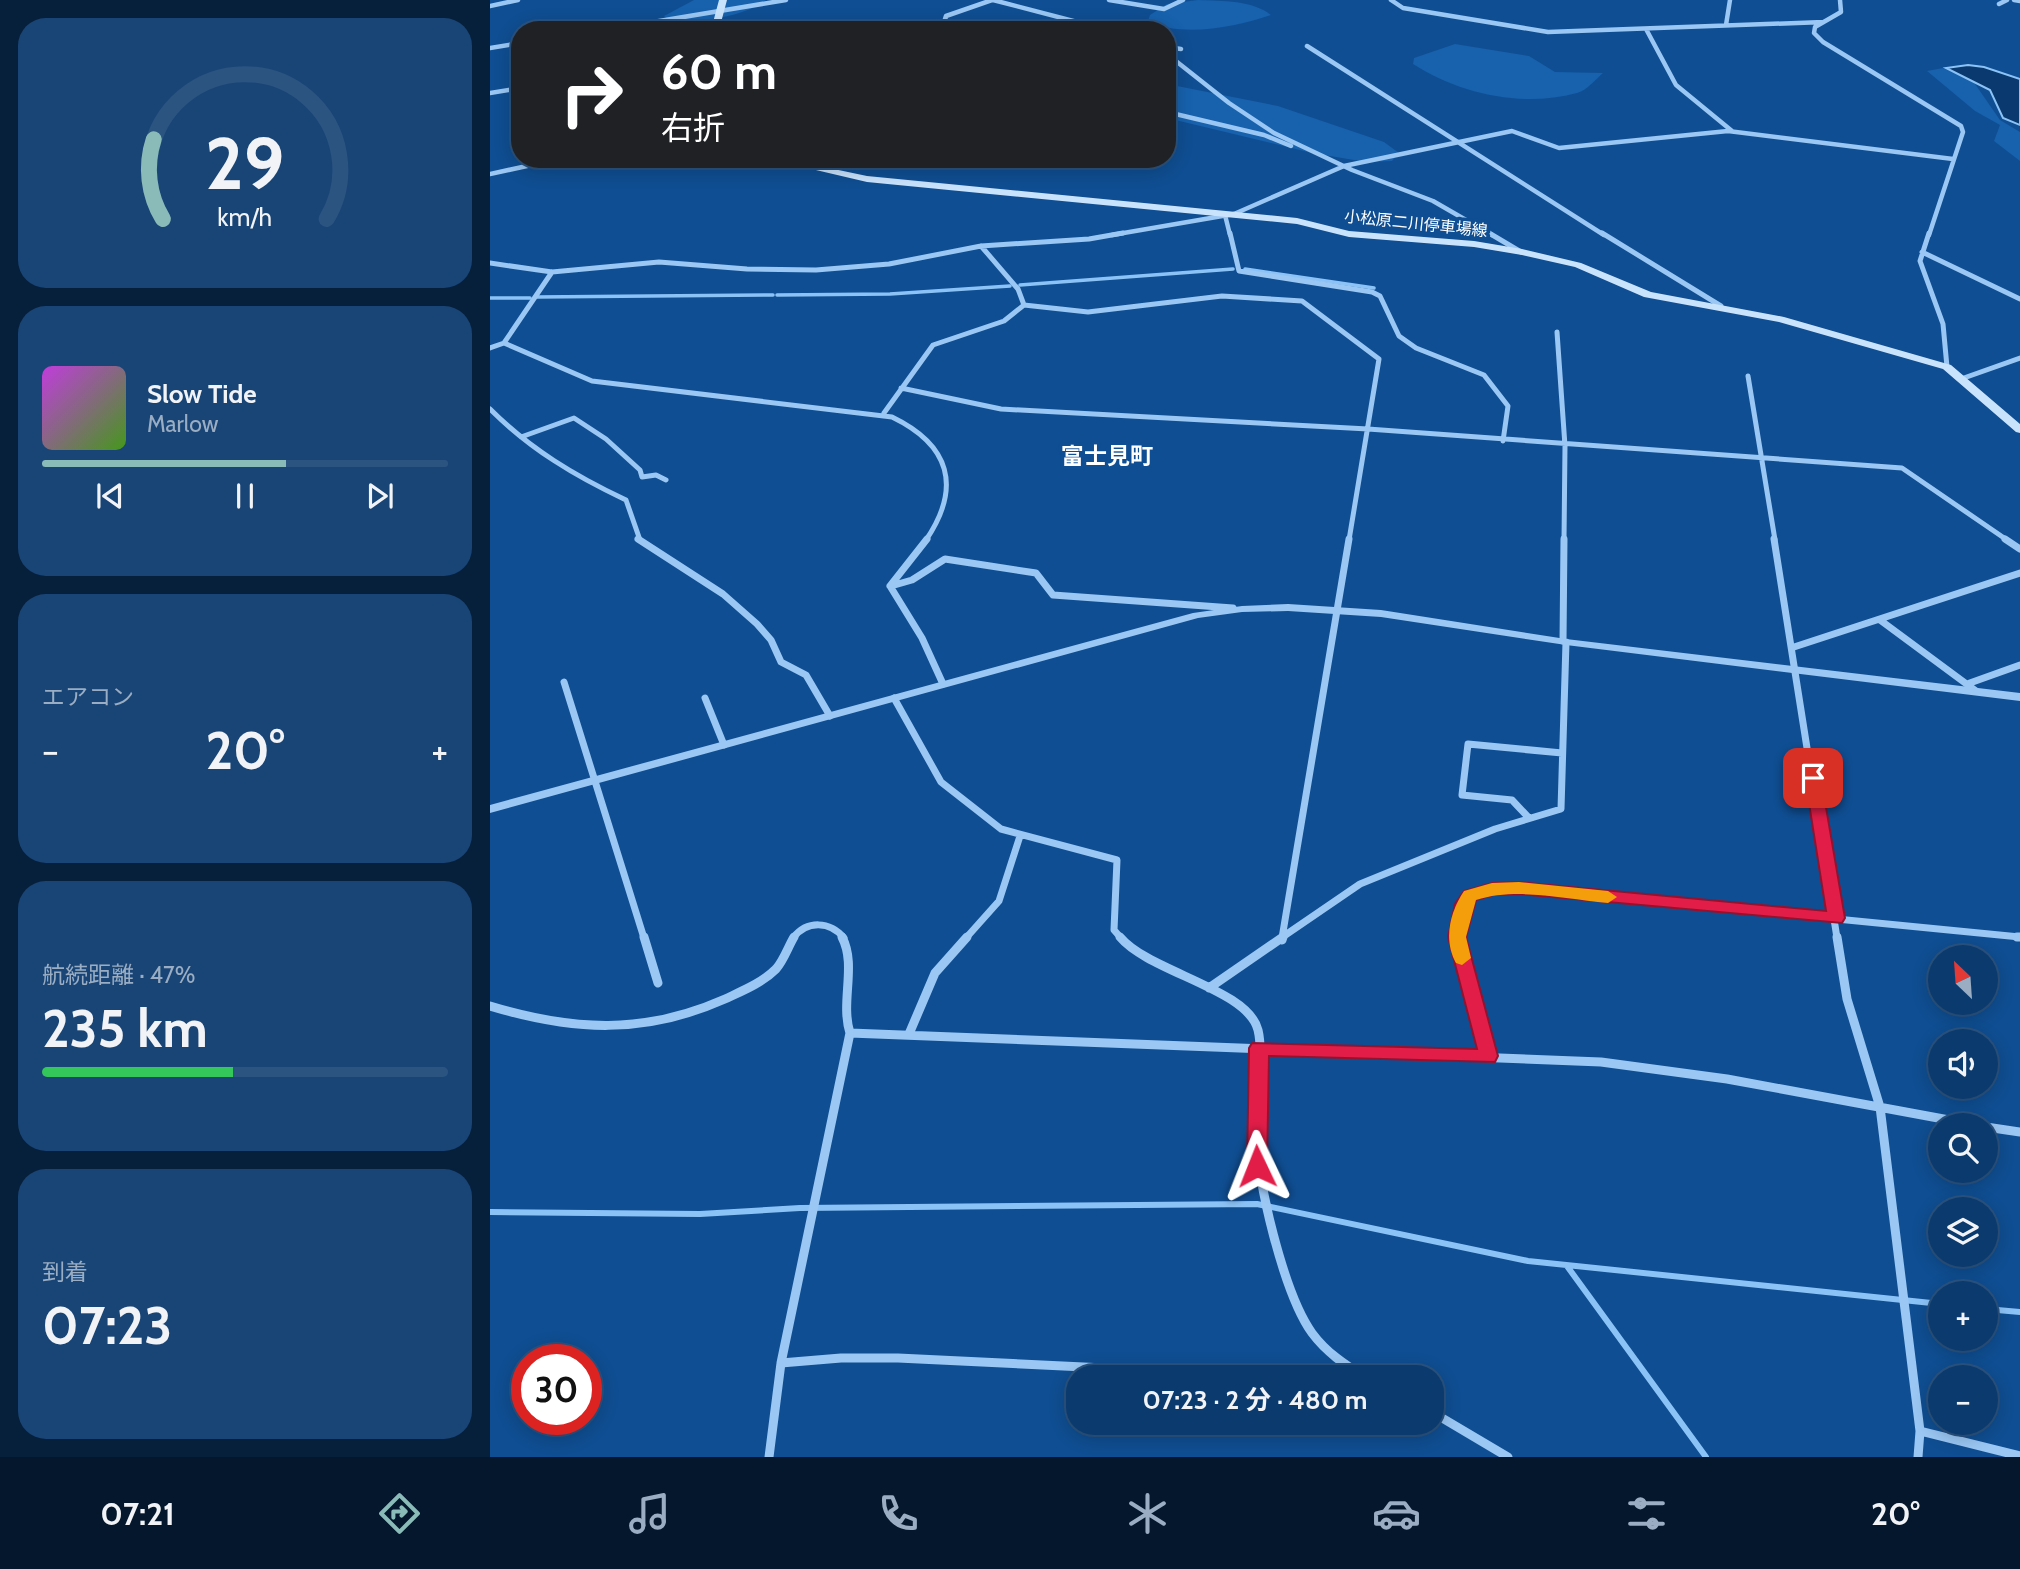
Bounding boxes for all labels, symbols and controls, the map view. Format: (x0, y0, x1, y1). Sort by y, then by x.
text: 60 m (661, 42, 777, 101)
icon: right (546, 49, 637, 140)
text: 右折 (661, 108, 725, 147)
text: 29 (205, 119, 285, 207)
text: km/h (218, 202, 272, 232)
street label: 小松原二川停車場線 (1343, 207, 1489, 240)
text: Slow Tide (147, 378, 257, 410)
text: Marlow (147, 410, 218, 438)
district label: 富士見町 (1061, 442, 1153, 470)
icon: previous (91, 477, 129, 515)
icon: pause (226, 477, 264, 515)
icon: next (361, 477, 399, 515)
text: エアコン (42, 683, 134, 711)
text: 20° (205, 719, 285, 782)
text: − (42, 727, 59, 774)
text: + (431, 727, 448, 774)
pin (1783, 748, 1843, 808)
icon: arrive (1794, 759, 1832, 797)
north arrow (1928, 945, 1998, 1015)
map controls (1928, 945, 1998, 1435)
text: 航続距離 · 47% (42, 961, 195, 989)
text: 235 km (42, 997, 208, 1060)
button: sound (1928, 1029, 1998, 1099)
button: search (1928, 1113, 1998, 1183)
position arrow (1220, 1129, 1294, 1203)
button: layers (1928, 1197, 1998, 1267)
text: 到着 (42, 1258, 88, 1286)
button: + (1928, 1281, 1998, 1351)
text: 07:23 (42, 1294, 172, 1357)
speed limit sign: 30 (511, 1344, 602, 1435)
button: − (1928, 1365, 1998, 1435)
text: 07:23 · 2 分 · 480 m (1143, 1384, 1367, 1416)
icon: directions (375, 1489, 424, 1538)
icon: music (625, 1489, 674, 1538)
icon: phone (874, 1489, 923, 1538)
icon: climate (1123, 1489, 1172, 1538)
icon: car (1372, 1489, 1421, 1538)
icon: filters (1622, 1489, 1671, 1538)
text: 07:21 (100, 1494, 175, 1533)
text: 20° (1871, 1494, 1920, 1533)

